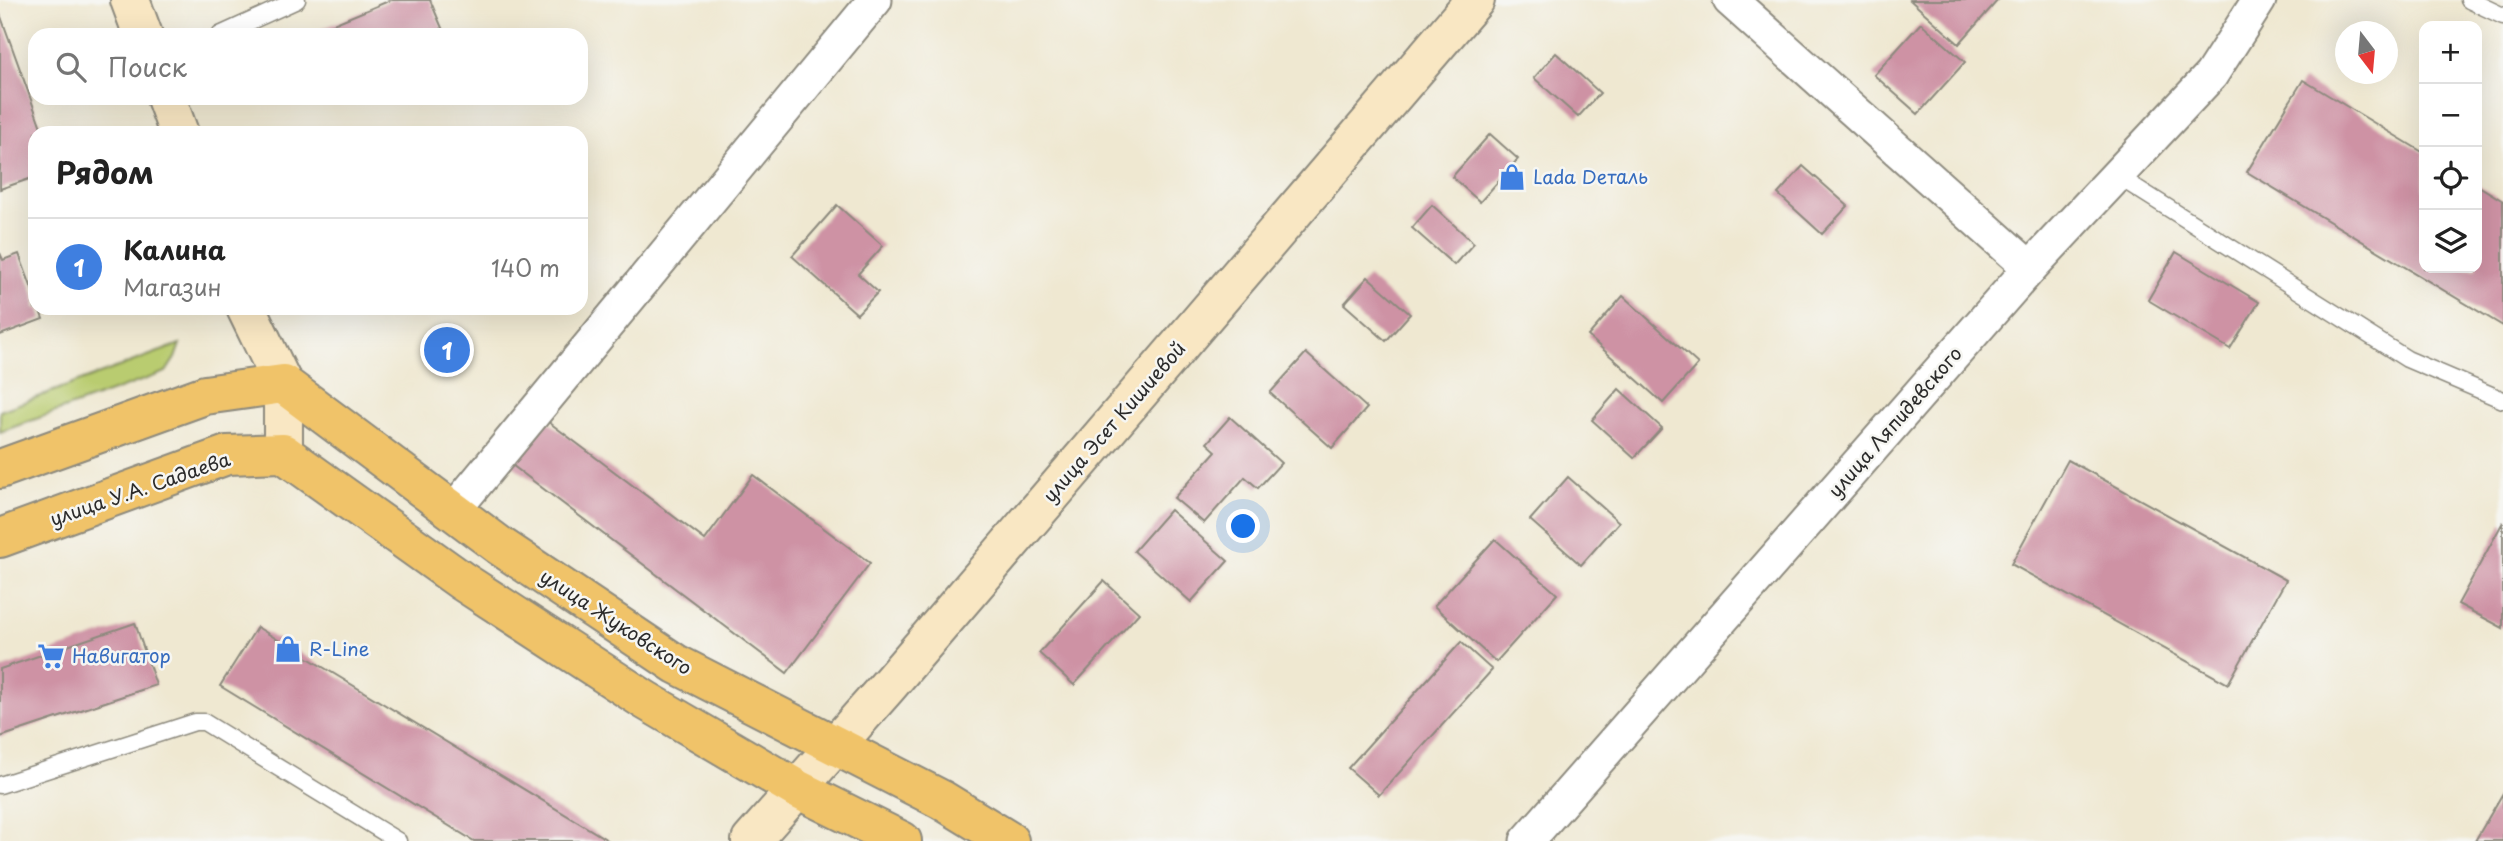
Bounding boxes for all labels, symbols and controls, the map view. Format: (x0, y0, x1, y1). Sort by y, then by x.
north arrow (2335, 21, 2398, 84)
map controls (2419, 21, 2482, 273)
button: + (2419, 21, 2482, 84)
search box (28, 28, 588, 105)
text: Поиск (108, 47, 187, 86)
icon: search (52, 48, 90, 86)
button: − (2419, 84, 2482, 147)
button: locate (2419, 147, 2482, 210)
text: Рядом (56, 149, 154, 194)
shop icon: Lada Dеталь (1497, 162, 1527, 192)
place label: Lada Dеталь (1533, 162, 1648, 190)
button: layers (2419, 210, 2482, 273)
text: Калина (123, 230, 226, 269)
text: 1 (74, 250, 85, 285)
text: 140 m (491, 250, 560, 285)
text: Магазин (123, 269, 222, 304)
pin: 1 (424, 324, 470, 376)
street label: улица Эсет Кишиевой (1035, 335, 1191, 508)
street label: улица Ляпидевского (1821, 340, 1968, 503)
street label: улица У.А. Садаева (46, 444, 234, 532)
your location (1226, 509, 1260, 543)
street label: улица Жуковского (535, 561, 698, 681)
shop icon: R-Line (273, 634, 303, 664)
place label: R-Line (309, 634, 369, 662)
supermarket icon: Навигатор (36, 641, 66, 671)
place label: Навигатор (72, 641, 171, 669)

